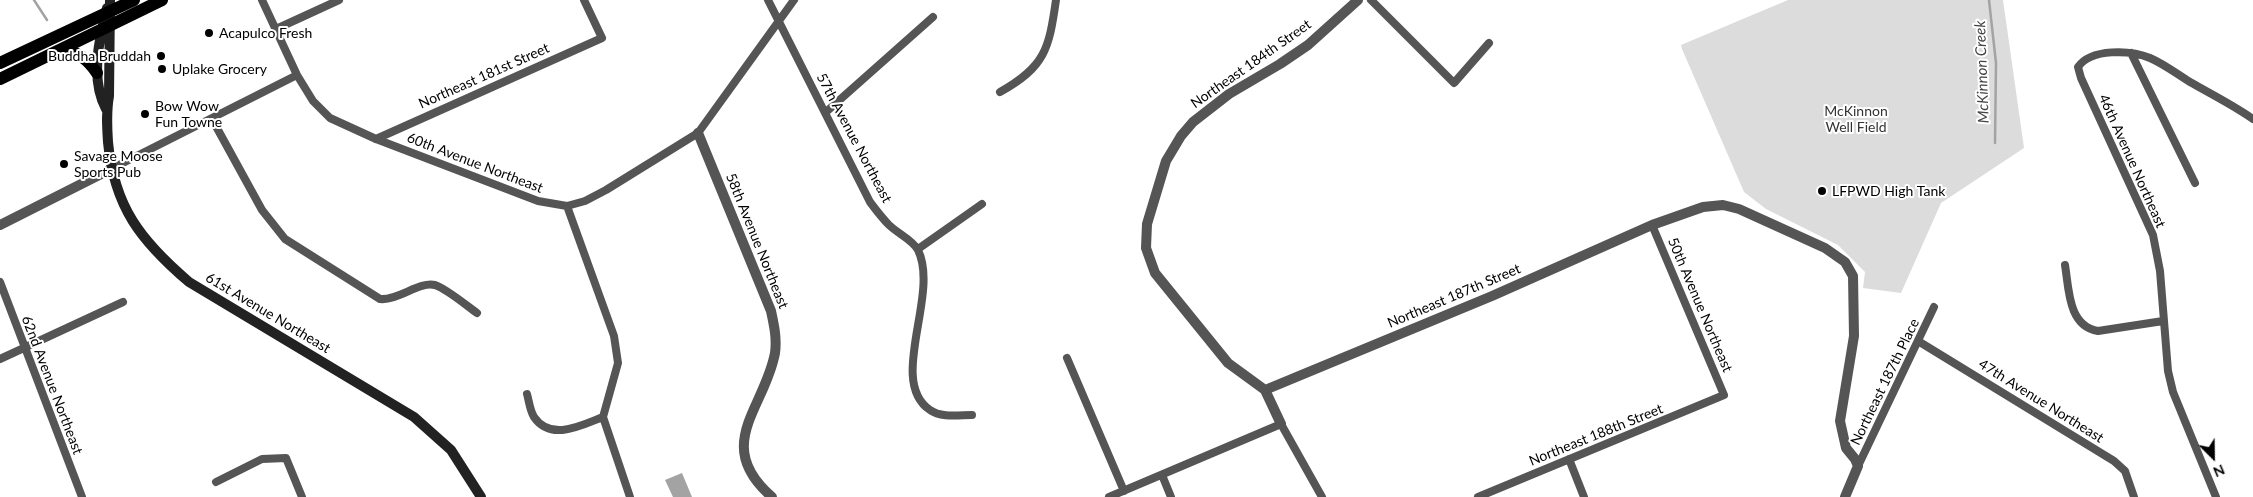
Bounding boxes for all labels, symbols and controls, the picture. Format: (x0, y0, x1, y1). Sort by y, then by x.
street label: Northeast 184th Street (1188, 16, 1314, 112)
water label: McKinnon Creek (1971, 20, 1993, 124)
place label: Acapulco Fresh (219, 25, 312, 41)
marker: Acapulco Fresh (203, 27, 215, 39)
street label: Northeast 181st Street (416, 40, 552, 112)
place label: Buddha Bruddah (48, 48, 151, 64)
marker: Buddha Bruddah (155, 50, 167, 62)
place label: Uplake Grocery (172, 61, 267, 77)
marker: Uplake Grocery (156, 63, 168, 75)
street label: 57th Avenue Northeast (813, 70, 895, 206)
street label: 46th Avenue Northeast (2095, 92, 2169, 230)
place label: Bow Wow Fun Towne (155, 98, 222, 130)
park label: McKinnon Well Field (1824, 103, 1888, 136)
marker: Bow Wow Fun Towne (139, 108, 151, 120)
street label: 60th Avenue Northeast (405, 129, 545, 197)
place label: Savage Moose Sports Pub (74, 148, 163, 180)
marker: Savage Moose Sports Pub (58, 158, 70, 170)
street label: 58th Avenue Northeast (722, 171, 792, 311)
place label: LFPWD High Tank (1832, 183, 1945, 199)
marker: LFPWD High Tank (1816, 185, 1828, 197)
street label: 50th Avenue Northeast (1664, 235, 1736, 375)
street label: Northeast 187th Street (1385, 260, 1523, 332)
street label: 61st Avenue Northeast (203, 269, 333, 357)
street label: 62nd Avenue Northeast (18, 313, 86, 457)
street label: Northeast 187th Place (1847, 316, 1923, 448)
street label: 47th Avenue Northeast (1975, 356, 2107, 446)
street label: Northeast 188th Street (1527, 400, 1665, 470)
north arrow (2188, 432, 2238, 482)
text: N (2211, 461, 2227, 481)

